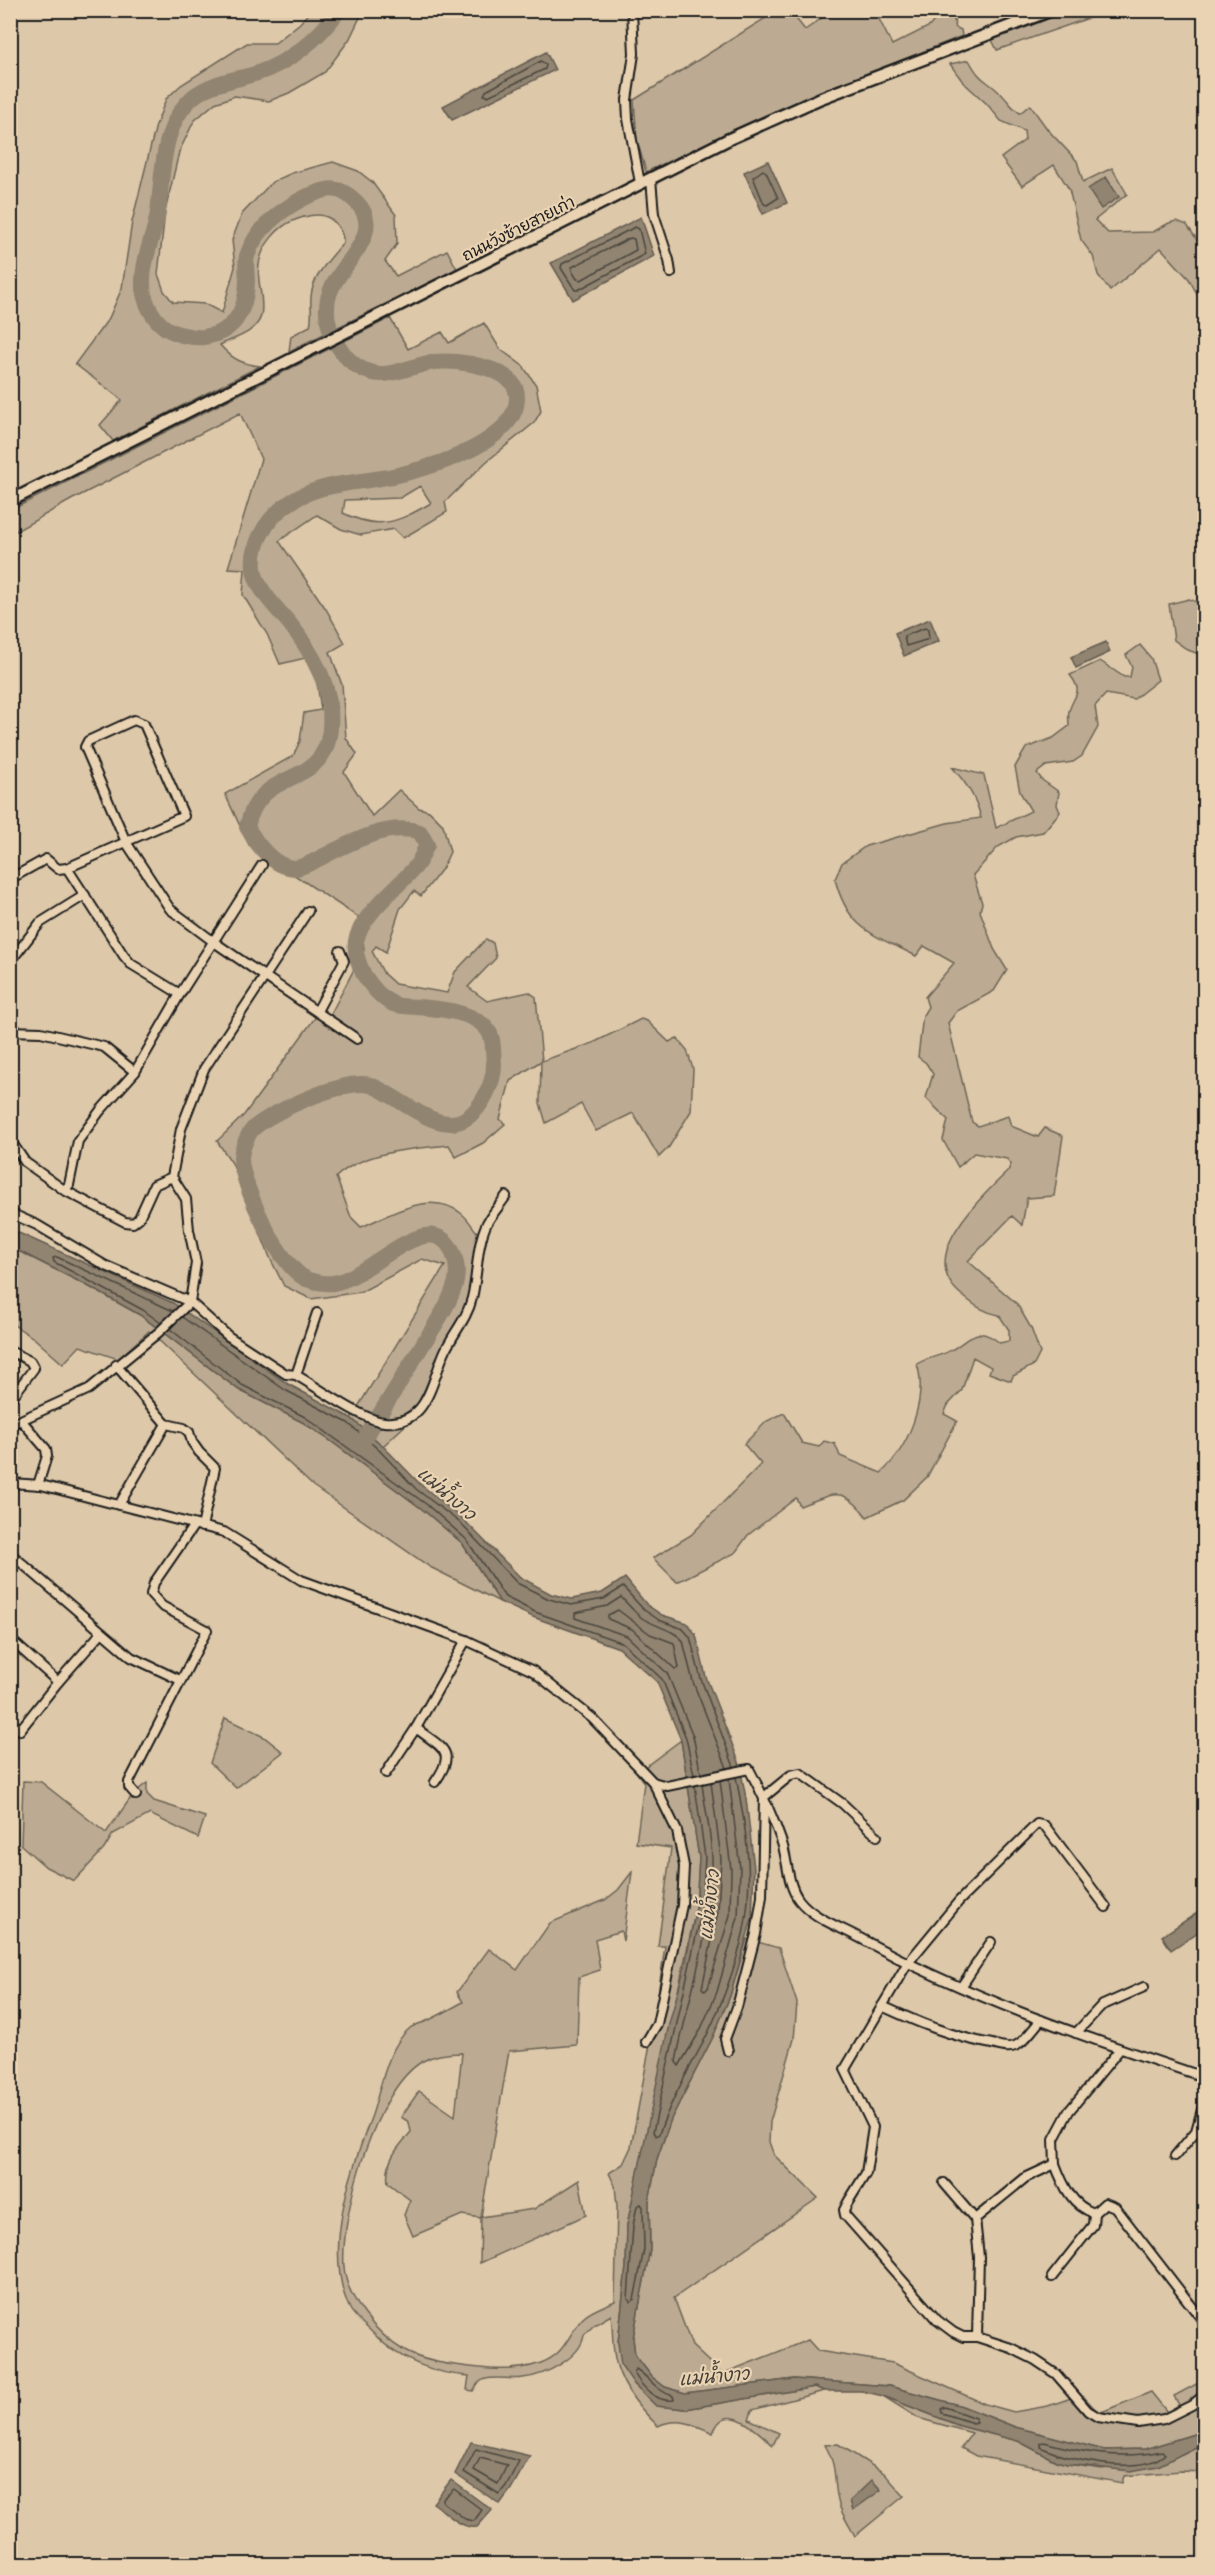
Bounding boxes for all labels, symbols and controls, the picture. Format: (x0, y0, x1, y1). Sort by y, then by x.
street label: ถนนวังซ้ายสายเก่า (458, 190, 578, 265)
water label: แม่น้ำงาว (413, 1458, 486, 1526)
water label: แม่น้ำงาว (689, 1866, 724, 1941)
water label: แม่น้ำงาว (678, 2356, 752, 2391)

